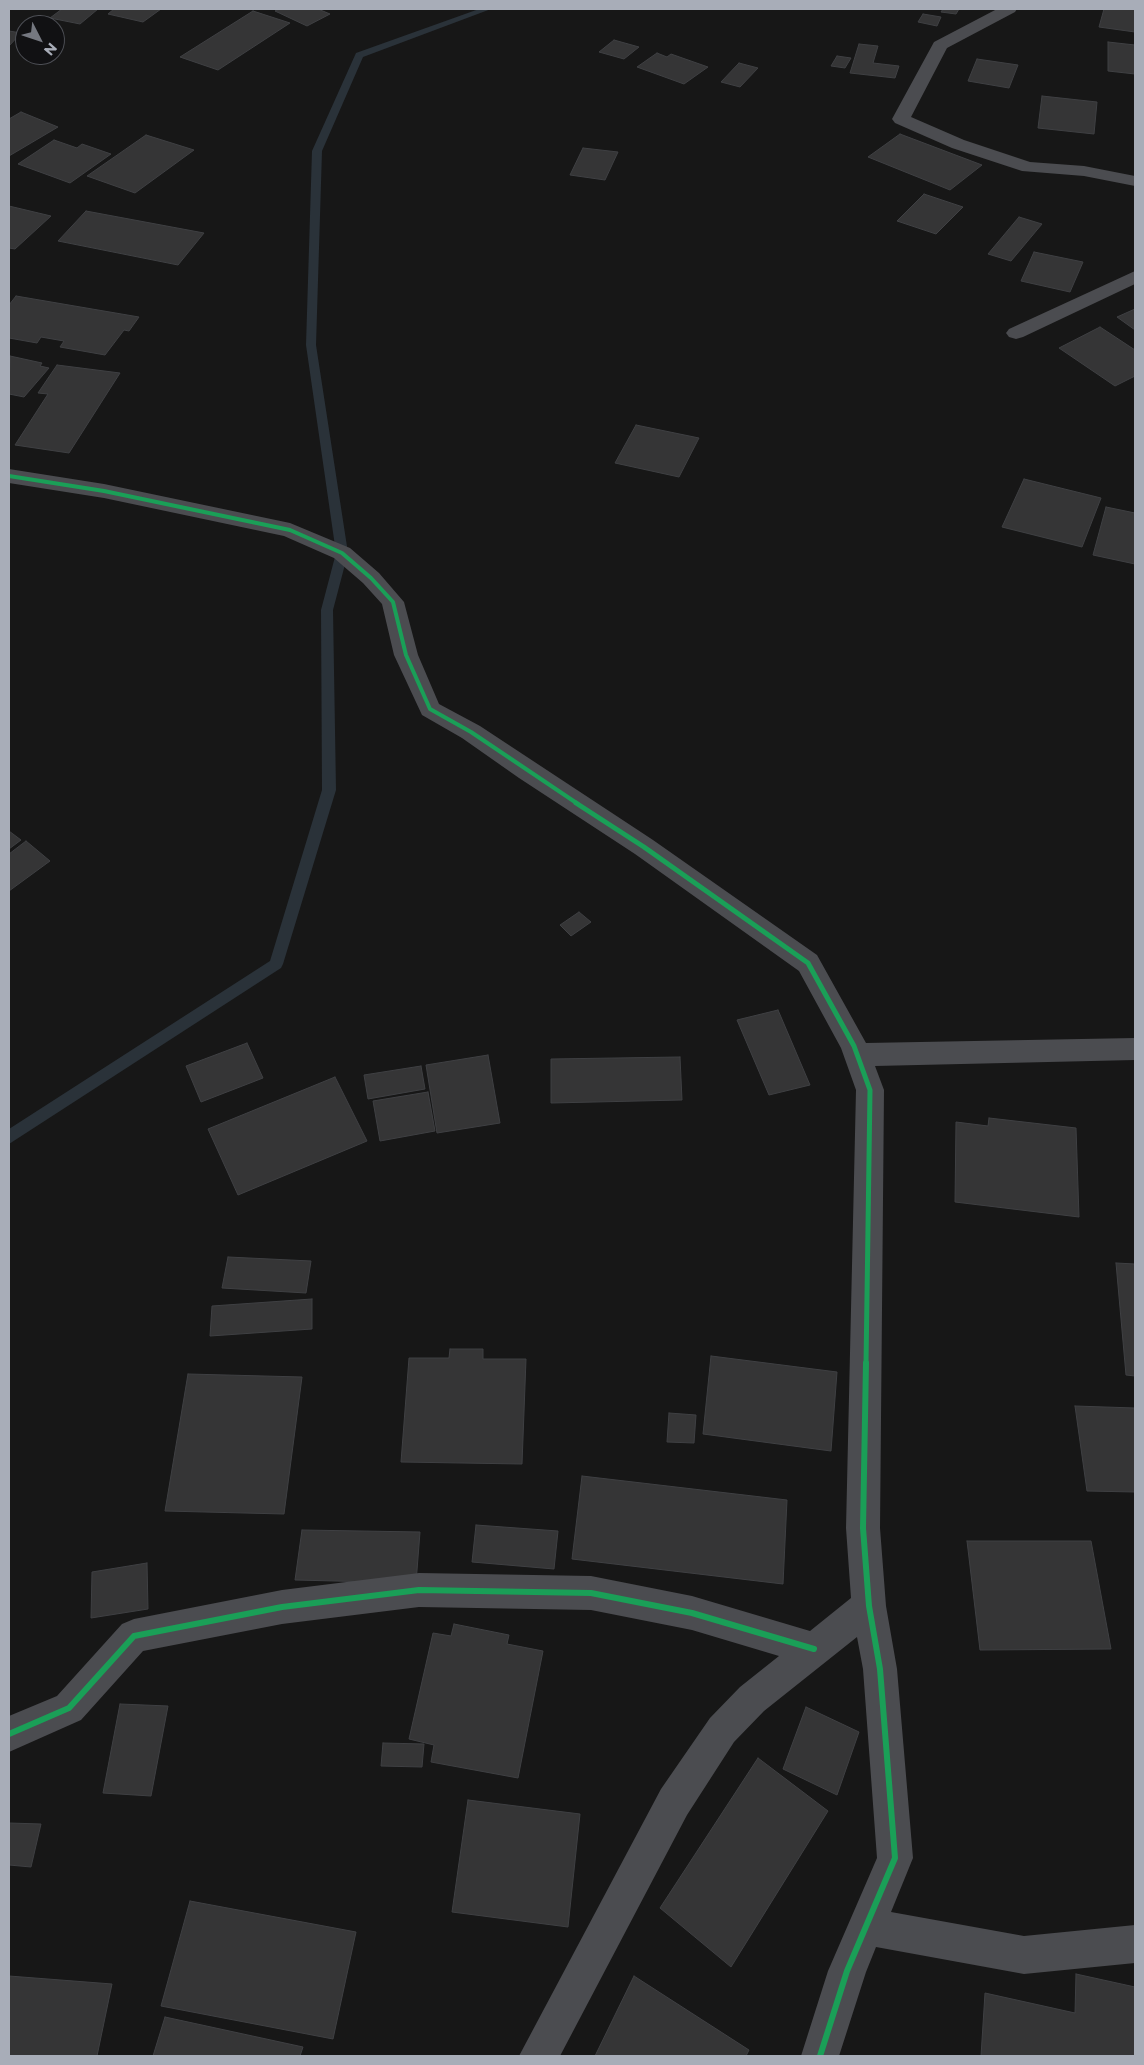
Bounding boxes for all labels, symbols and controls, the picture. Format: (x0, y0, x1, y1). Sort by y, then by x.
north arrow (15, 15, 65, 65)
text: N (40, 39, 61, 59)

